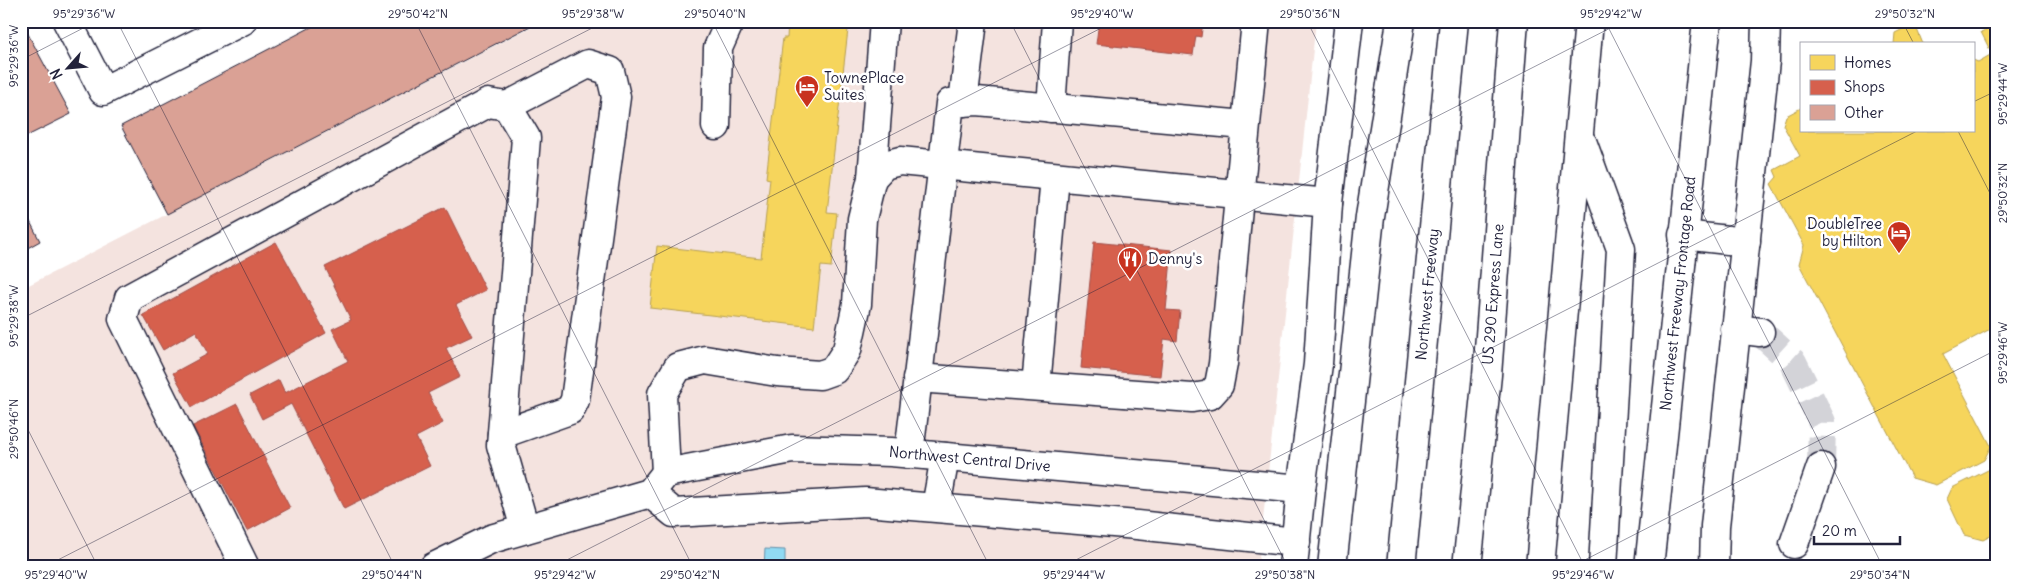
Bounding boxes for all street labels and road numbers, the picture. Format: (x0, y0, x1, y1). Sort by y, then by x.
street label: Northwest Freeway Frontage Road (1656, 175, 1699, 412)
street label: US 290 Express Lane (1478, 223, 1508, 366)
street label: Northwest Freeway (1411, 227, 1443, 361)
street label: Northwest Central Drive (888, 442, 1051, 475)

